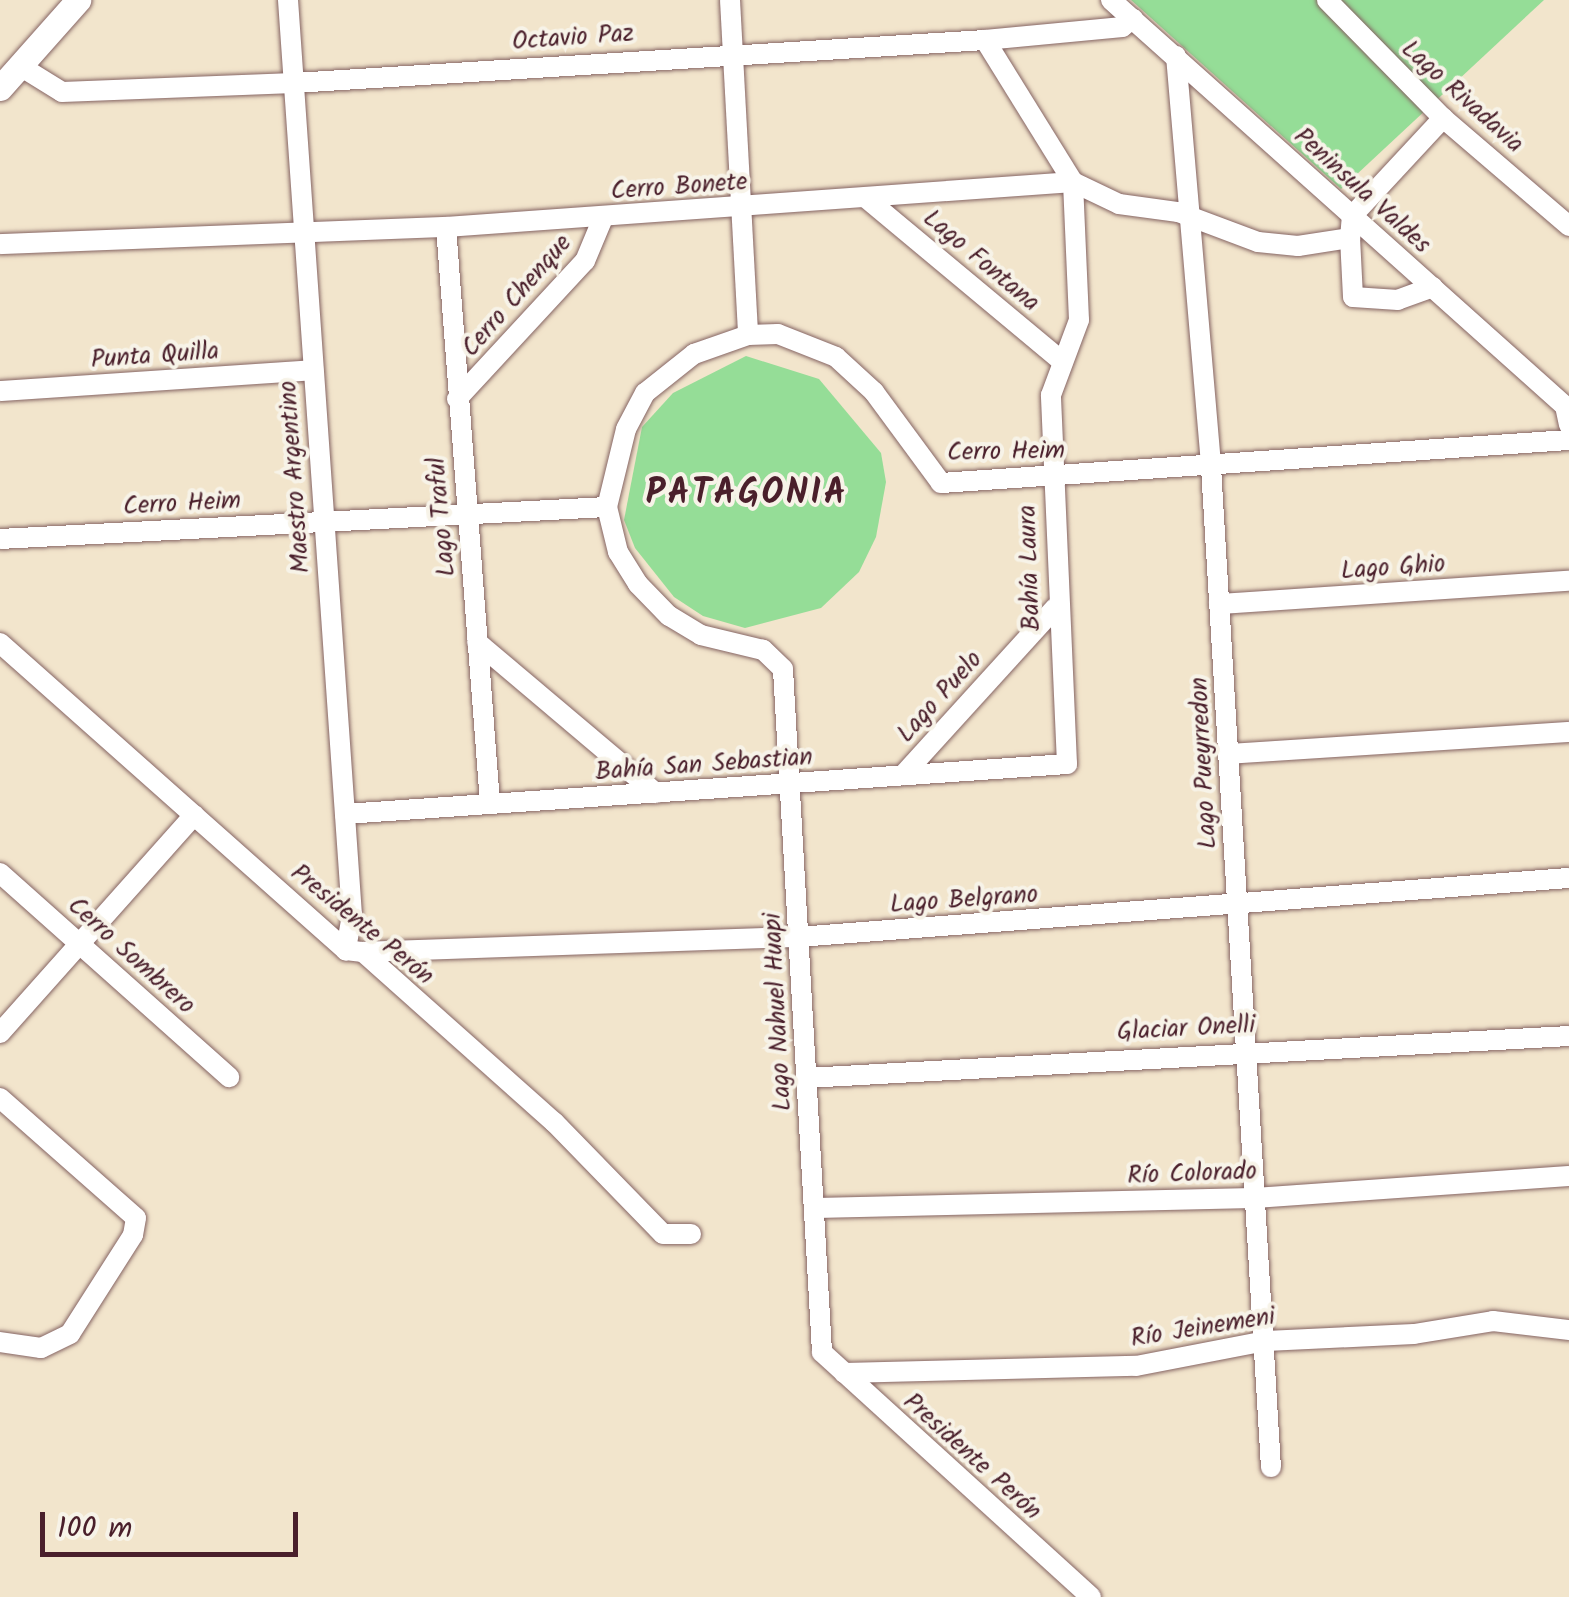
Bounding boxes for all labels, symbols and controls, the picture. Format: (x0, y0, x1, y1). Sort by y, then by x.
street label: Octavio Paz (511, 19, 635, 57)
street label: Lago Rivadavia (1395, 34, 1529, 160)
street label: Peninsula Valdes (1287, 122, 1437, 260)
street label: Cerro Bonete (610, 167, 748, 207)
street label: Lago Fontana (917, 204, 1045, 318)
street label: Cerro Chenque (456, 229, 578, 363)
street label: Punta Quilla (90, 337, 220, 375)
street label: Maestro Argentino (273, 380, 317, 574)
street label: Cerro Heim (947, 436, 1065, 468)
street label: Lago Traful (422, 456, 462, 578)
district label: PATAGONIA (646, 473, 848, 515)
street label: Cerro Heim (122, 486, 242, 522)
street label: Bahía Laura (1013, 504, 1047, 632)
street label: Lago Ghio (1340, 549, 1446, 587)
street label: Lago Puelo (891, 645, 989, 749)
street label: Lago Pueyrredon (1185, 676, 1223, 850)
street label: Bahía San Sebastian (594, 742, 814, 788)
street label: Presidente Perón (284, 858, 440, 992)
street label: Lago Belgrano (889, 880, 1039, 920)
street label: Cerro Sombrero (61, 891, 201, 1021)
street label: Lago Nahuel Huapi (758, 912, 798, 1112)
street label: Glaciar Onelli (1116, 1010, 1256, 1048)
street label: Río Colorado (1127, 1157, 1257, 1191)
street label: Río Jeinemeni (1129, 1302, 1277, 1354)
street label: Presidente Perón (897, 1387, 1047, 1527)
scale bar (45, 1492, 302, 1554)
text: 100 m (57, 1505, 132, 1553)

